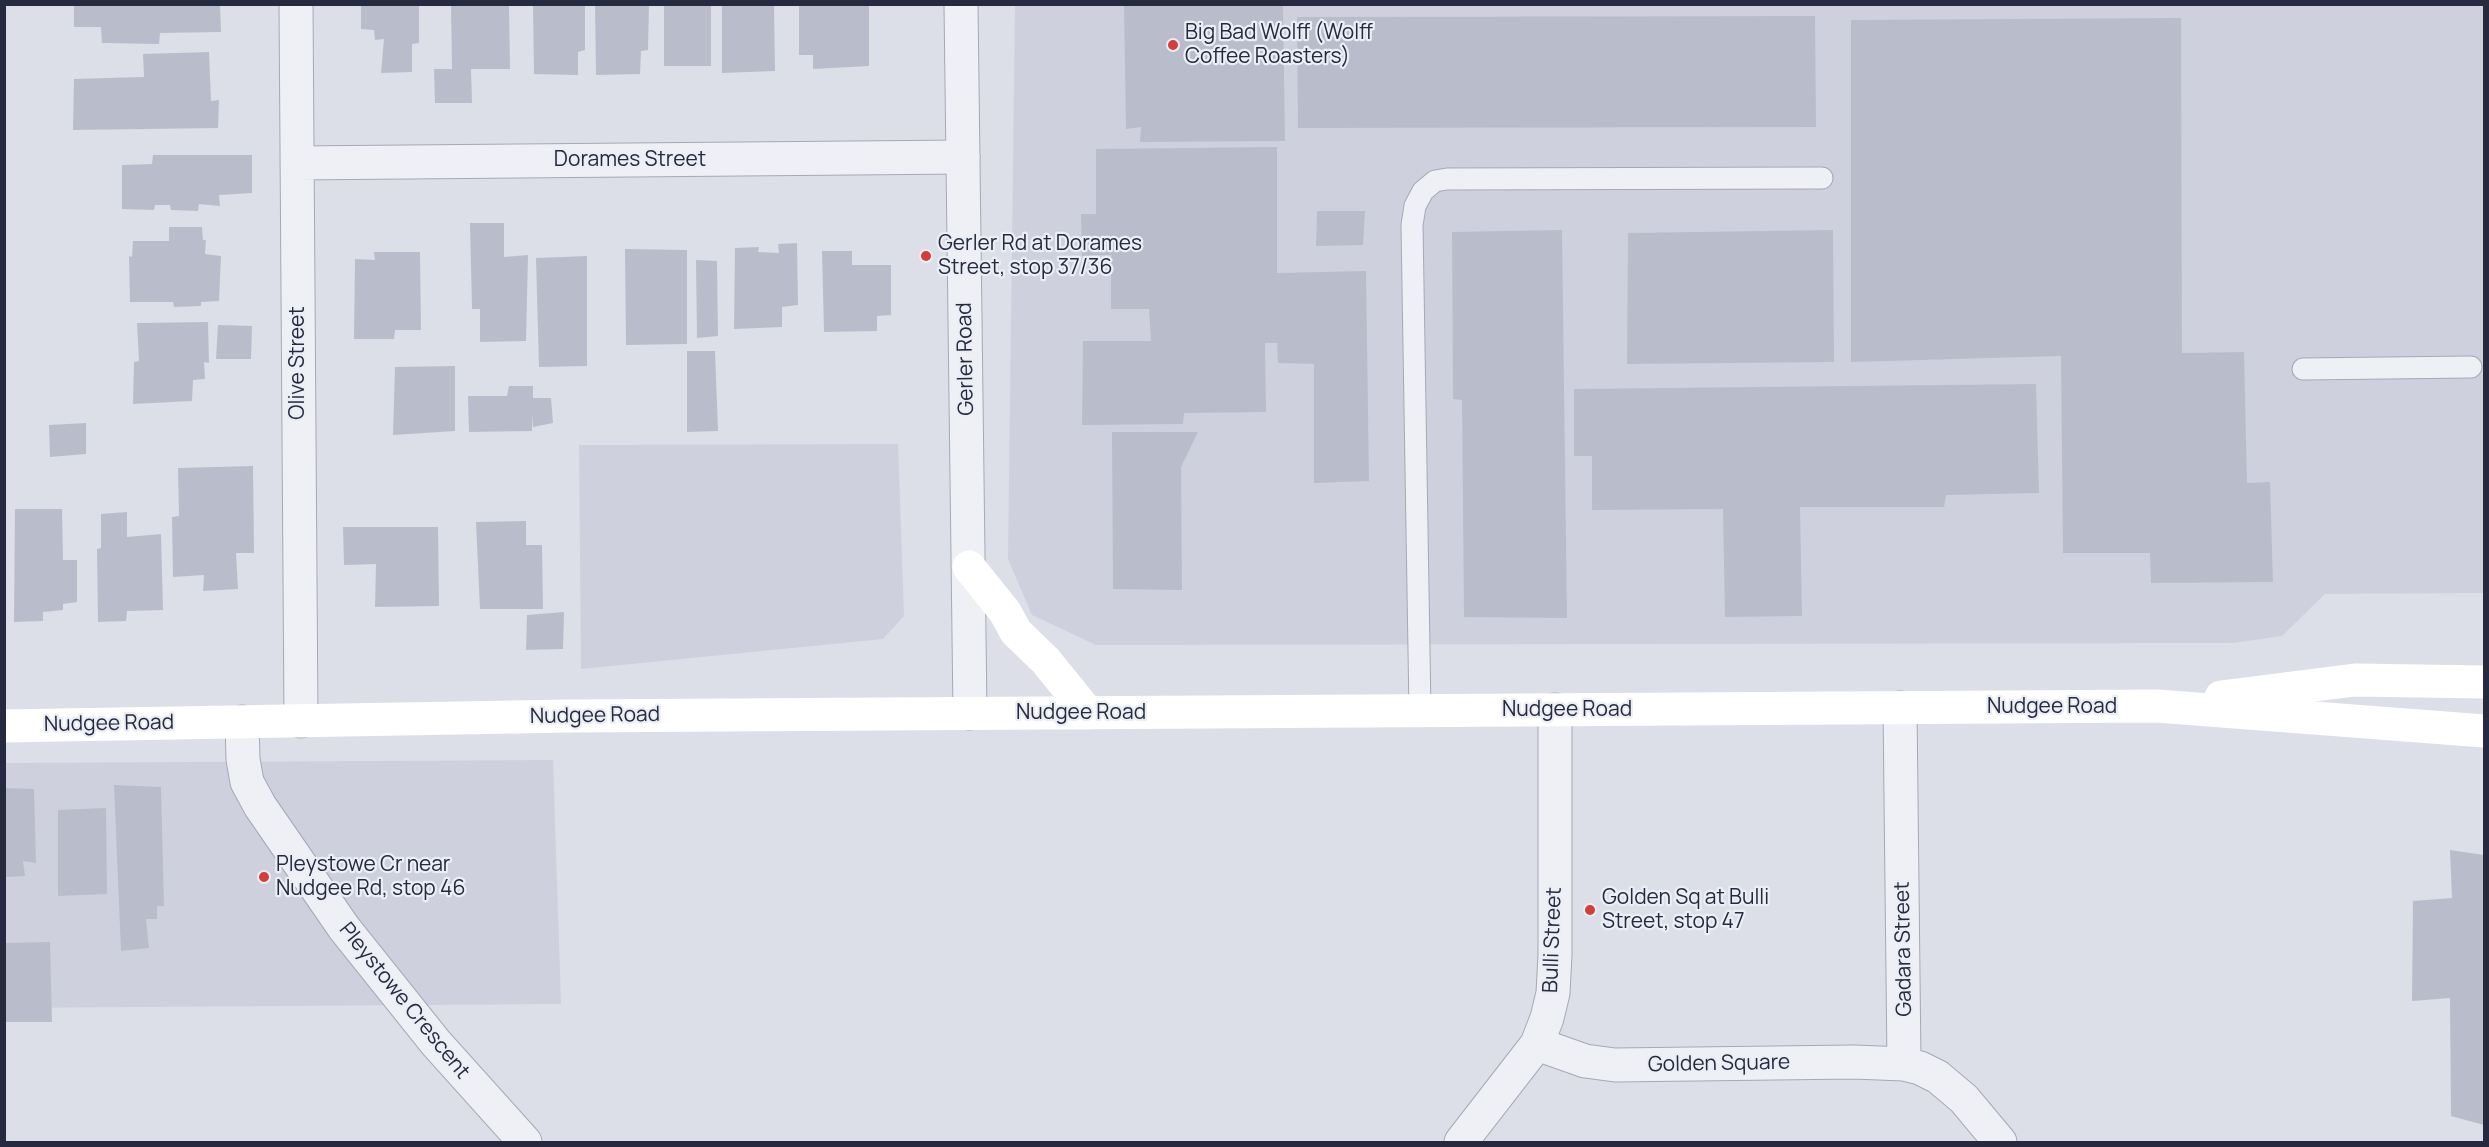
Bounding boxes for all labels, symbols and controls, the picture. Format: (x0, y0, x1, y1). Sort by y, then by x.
place label: Big Bad Wolff (Wolff Coffee Roasters) (1185, 20, 1373, 70)
marker: Big Bad Wolff (Wolff Coffee Roasters) (1166, 38, 1180, 52)
street label: Dorames Street (554, 147, 706, 173)
place label: Gerler Rd at Dorames Street, stop 37/36 (938, 231, 1142, 281)
marker: Gerler Rd at Dorames Street, stop 37/36 (919, 249, 933, 263)
street label: Gerler Road (952, 302, 980, 416)
street label: Olive Street (285, 306, 311, 420)
street label: Nudgee Road (1987, 694, 2117, 720)
street label: Nudgee Road (1502, 697, 1632, 723)
street label: Nudgee Road (1016, 700, 1146, 726)
street label: Nudgee Road (530, 702, 660, 730)
street label: Nudgee Road (44, 710, 174, 738)
place label: Pleystowe Cr near Nudgee Rd, stop 46 (276, 852, 465, 902)
marker: Pleystowe Cr near Nudgee Rd, stop 46 (257, 870, 271, 884)
street label: Gadara Street (1890, 881, 1918, 1017)
place label: Golden Sq at Bulli Street, stop 47 (1602, 885, 1769, 935)
street label: Bulli Street (1539, 887, 1567, 993)
marker: Golden Sq at Bulli Street, stop 47 (1583, 903, 1597, 917)
street label: Pleystowe Crescent (333, 918, 475, 1084)
street label: Golden Square (1648, 1050, 1790, 1078)

